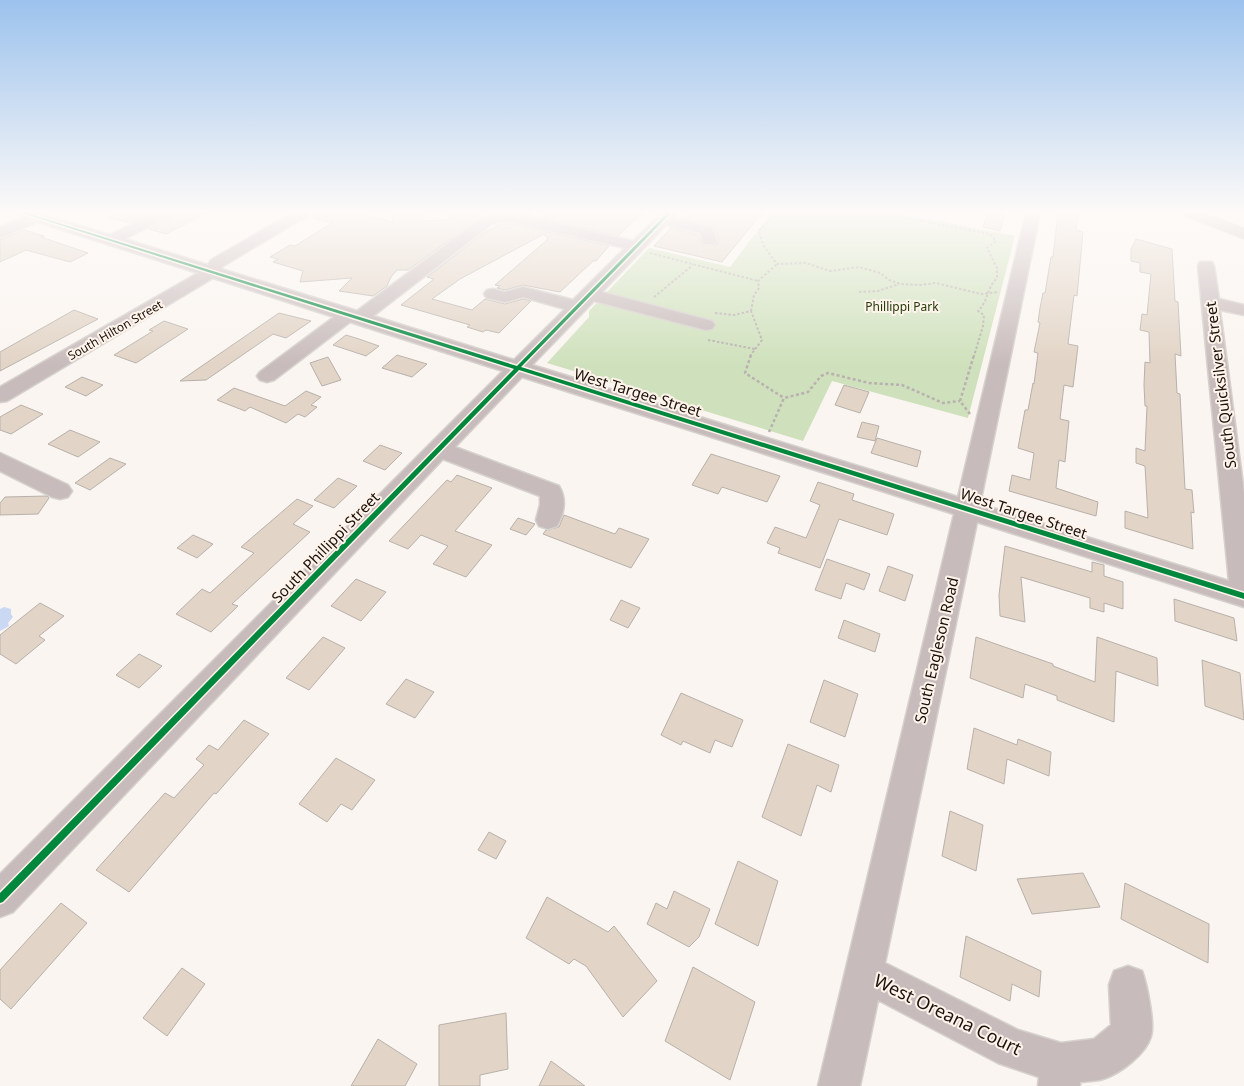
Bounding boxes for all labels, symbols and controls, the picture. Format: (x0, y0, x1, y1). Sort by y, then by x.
street label: South Hilton Street (64, 296, 166, 364)
park label: Phillippi Park (865, 298, 939, 315)
street label: South Quicksilver Street (1200, 300, 1240, 470)
street label: West Targee Street (572, 363, 705, 421)
street label: West Targee Street (958, 483, 1090, 543)
street label: South Phillippi Street (267, 487, 384, 607)
street label: South Eagleson Road (910, 575, 962, 725)
street label: West Oreana Court (870, 968, 1026, 1060)

